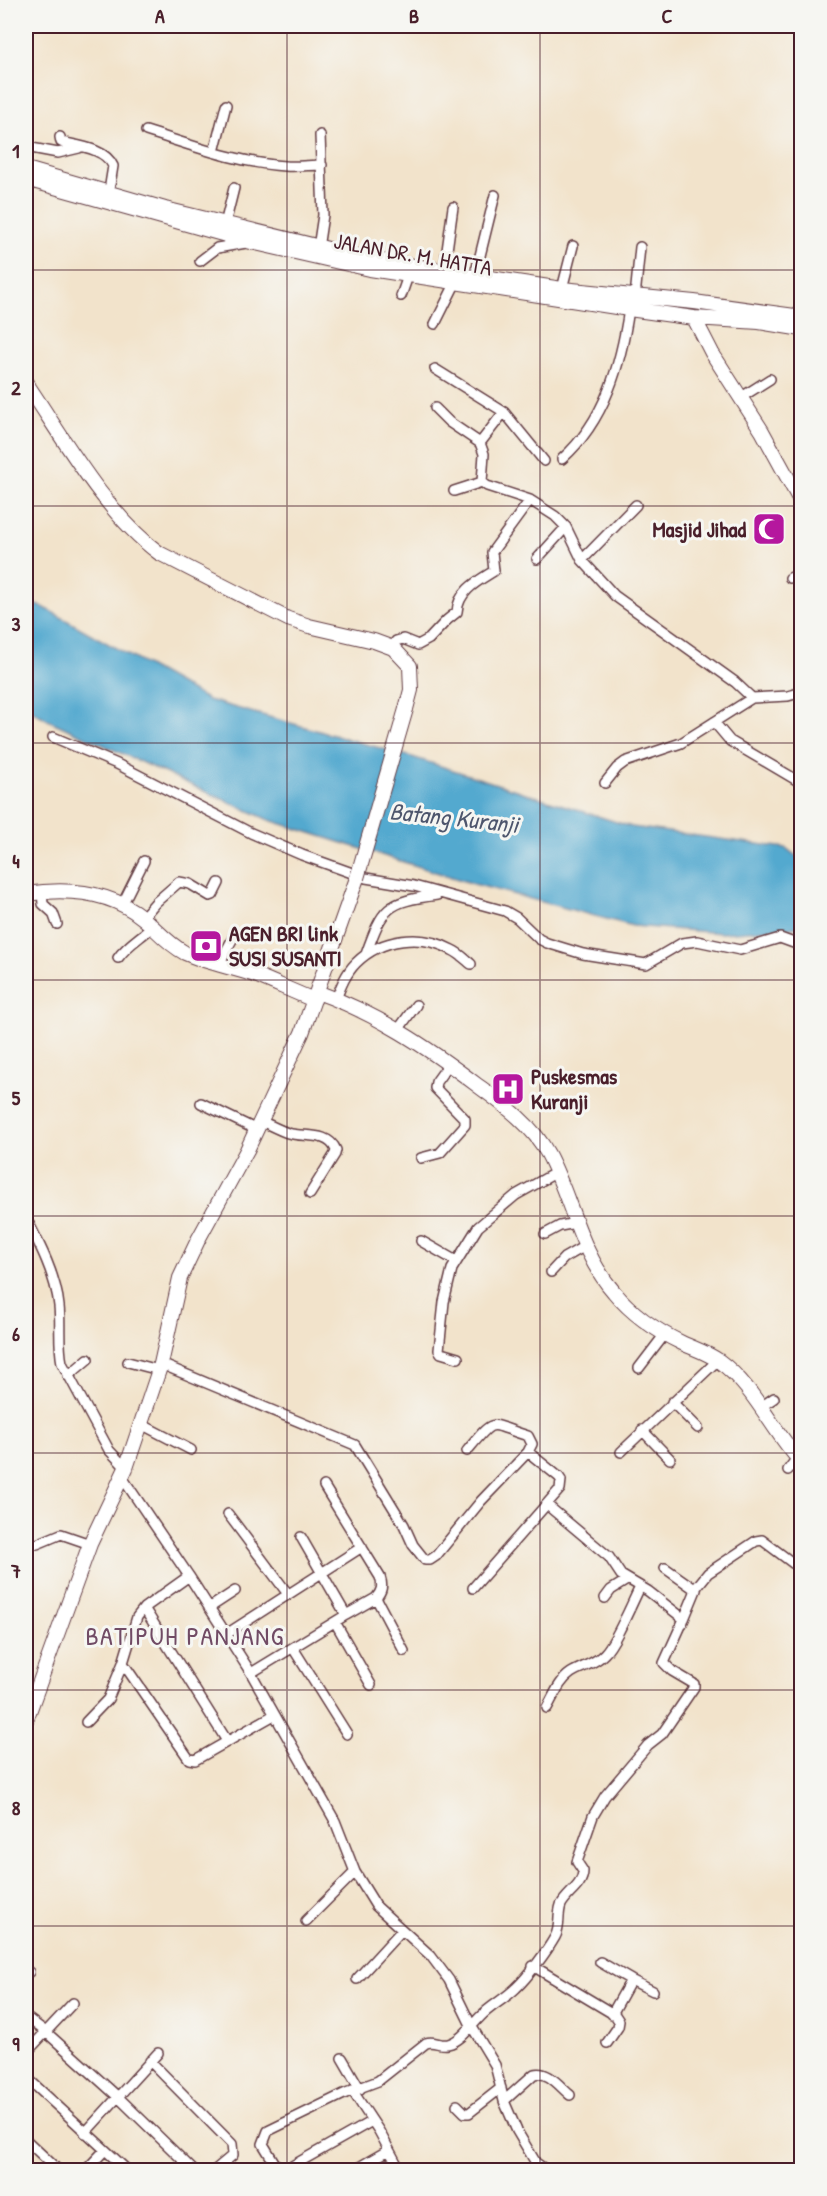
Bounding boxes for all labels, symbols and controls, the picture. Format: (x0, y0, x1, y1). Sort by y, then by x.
text: A (155, 2, 165, 29)
text: B (409, 2, 419, 29)
text: C (662, 2, 673, 29)
text: 1 (12, 137, 20, 164)
street label: JALAN DR. M. HATTA (332, 225, 495, 283)
text: 2 (11, 374, 21, 401)
mosque icon: Masjid Jihad (751, 511, 787, 547)
place label: Masjid Jihad (653, 514, 746, 544)
text: 3 (12, 610, 21, 637)
water label: Batang Kuranji (388, 794, 523, 841)
text: 4 (12, 847, 20, 874)
place label: AGEN BRI link SUSI SUSANTI (229, 918, 342, 973)
bank icon: AGEN BRI link SUSI SUSANTI (188, 928, 224, 964)
place label: Puskesmas Kuranji (531, 1061, 618, 1116)
hospital icon: Puskesmas Kuranji (490, 1071, 526, 1107)
text: 5 (12, 1084, 21, 1111)
text: 6 (12, 1320, 20, 1347)
text: 7 (10, 1557, 21, 1584)
district label: BATIPUH PANJANG (85, 1618, 285, 1653)
text: 8 (12, 1794, 21, 1821)
text: 9 (12, 2030, 20, 2057)

